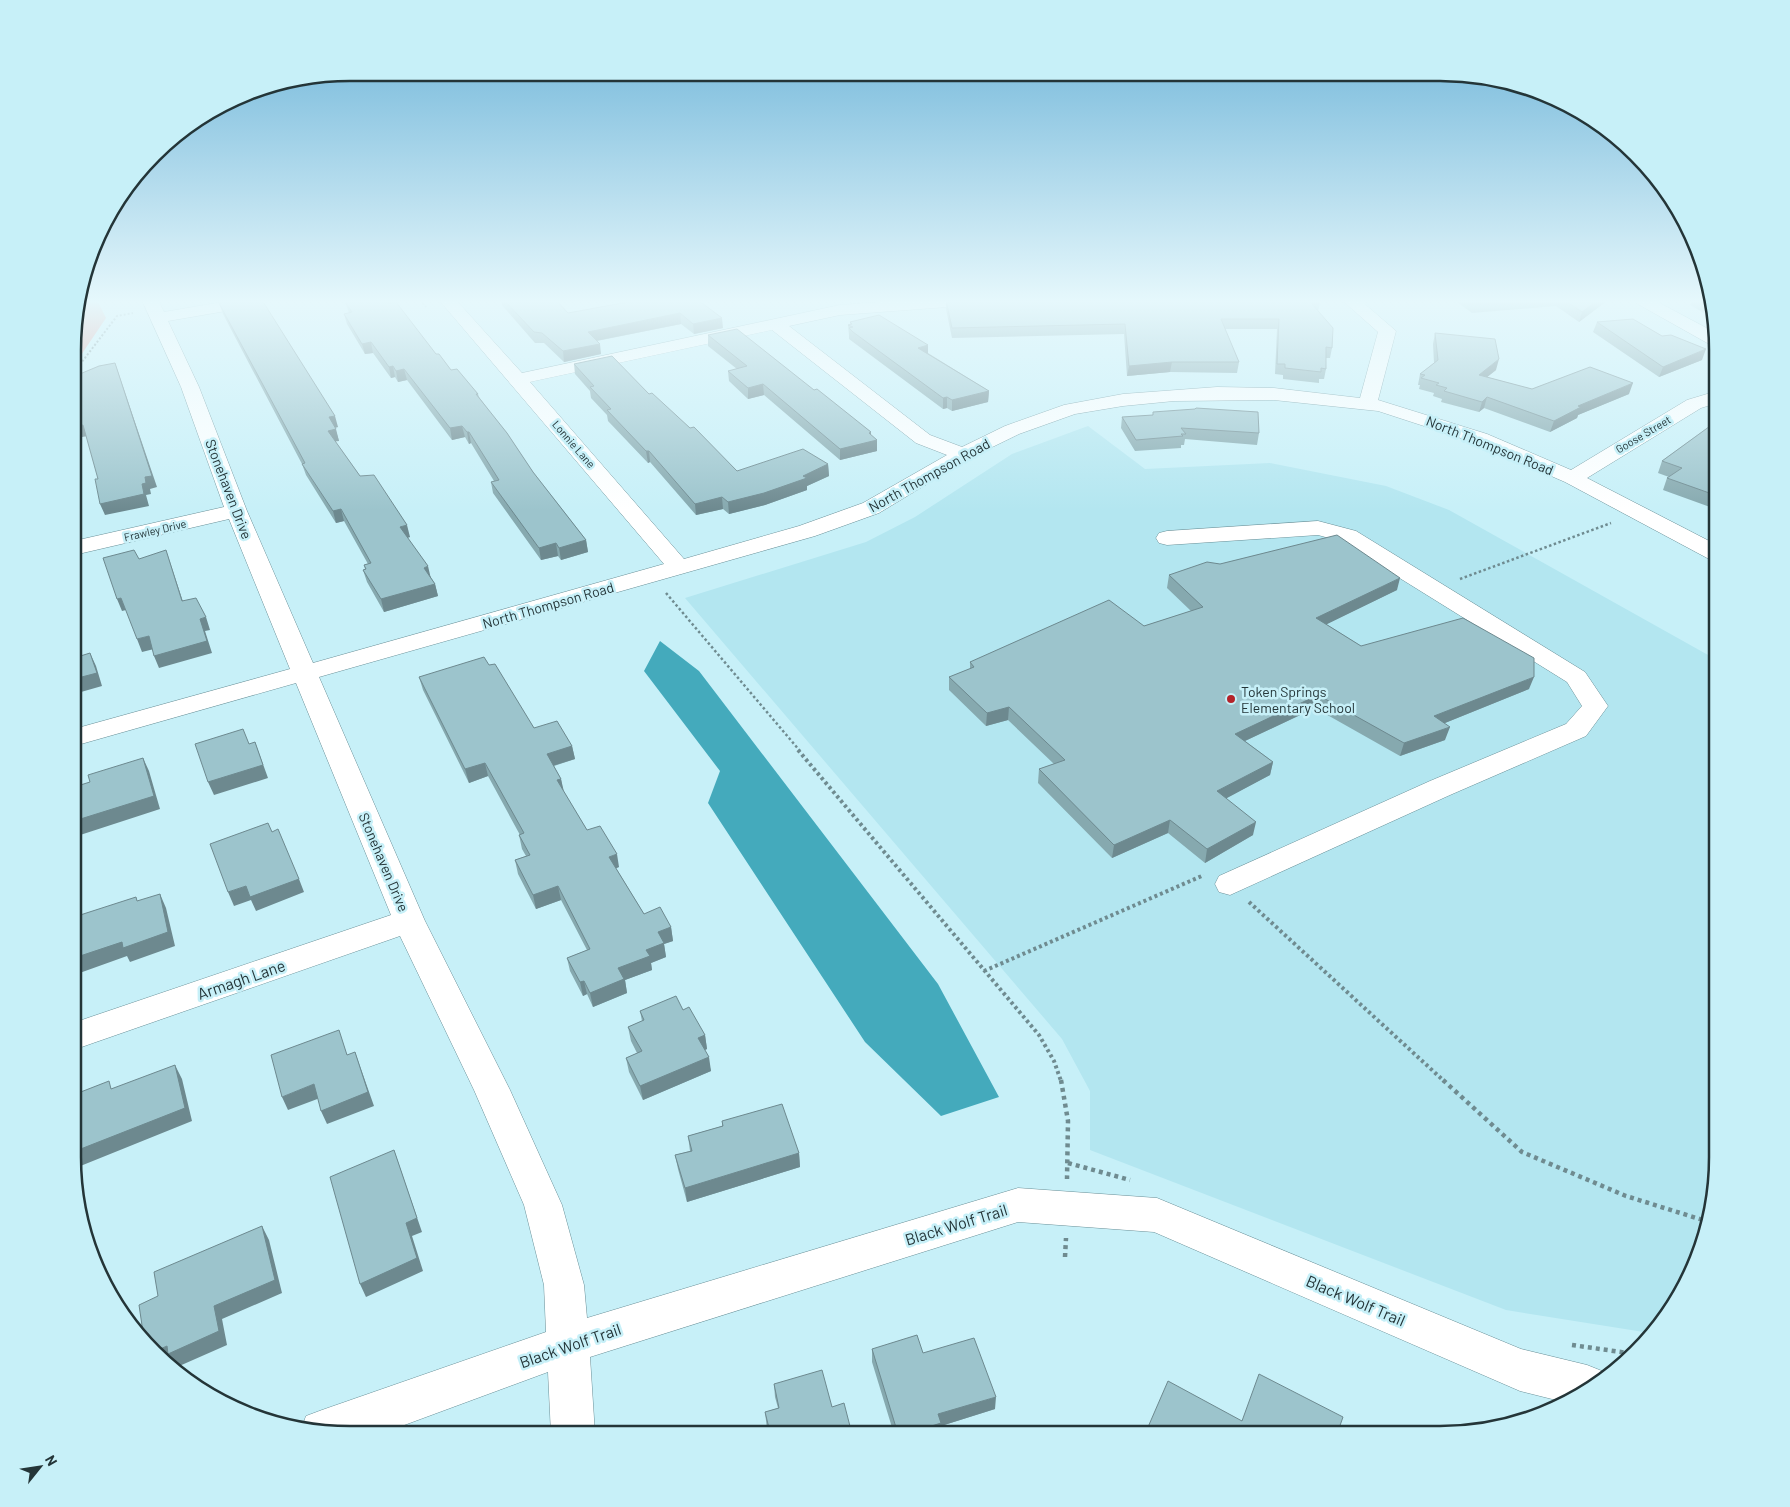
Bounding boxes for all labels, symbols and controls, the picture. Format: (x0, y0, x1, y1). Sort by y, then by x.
street label: North Thompson Road (1424, 412, 1556, 478)
street label: Goose Street (1613, 412, 1673, 456)
street label: Lonnie Lane (550, 418, 598, 470)
street label: North Thompson Road (865, 435, 993, 515)
street label: Stonehaven Drive (202, 437, 256, 541)
street label: Frawley Drive (123, 516, 188, 543)
street label: North Thompson Road (480, 578, 616, 632)
place label: Token Springs Elementary School (1241, 683, 1355, 716)
marker: Token Springs Elementary School (1225, 693, 1237, 705)
street label: Stonehaven Drive (356, 810, 412, 914)
street label: Armagh Lane (195, 955, 287, 1003)
street label: Black Wolf Trail (903, 1199, 1009, 1249)
street label: Black Wolf Trail (1304, 1271, 1408, 1329)
street label: Black Wolf Trail (517, 1319, 623, 1371)
north arrow (15, 1442, 65, 1492)
text: N (42, 1452, 61, 1469)

